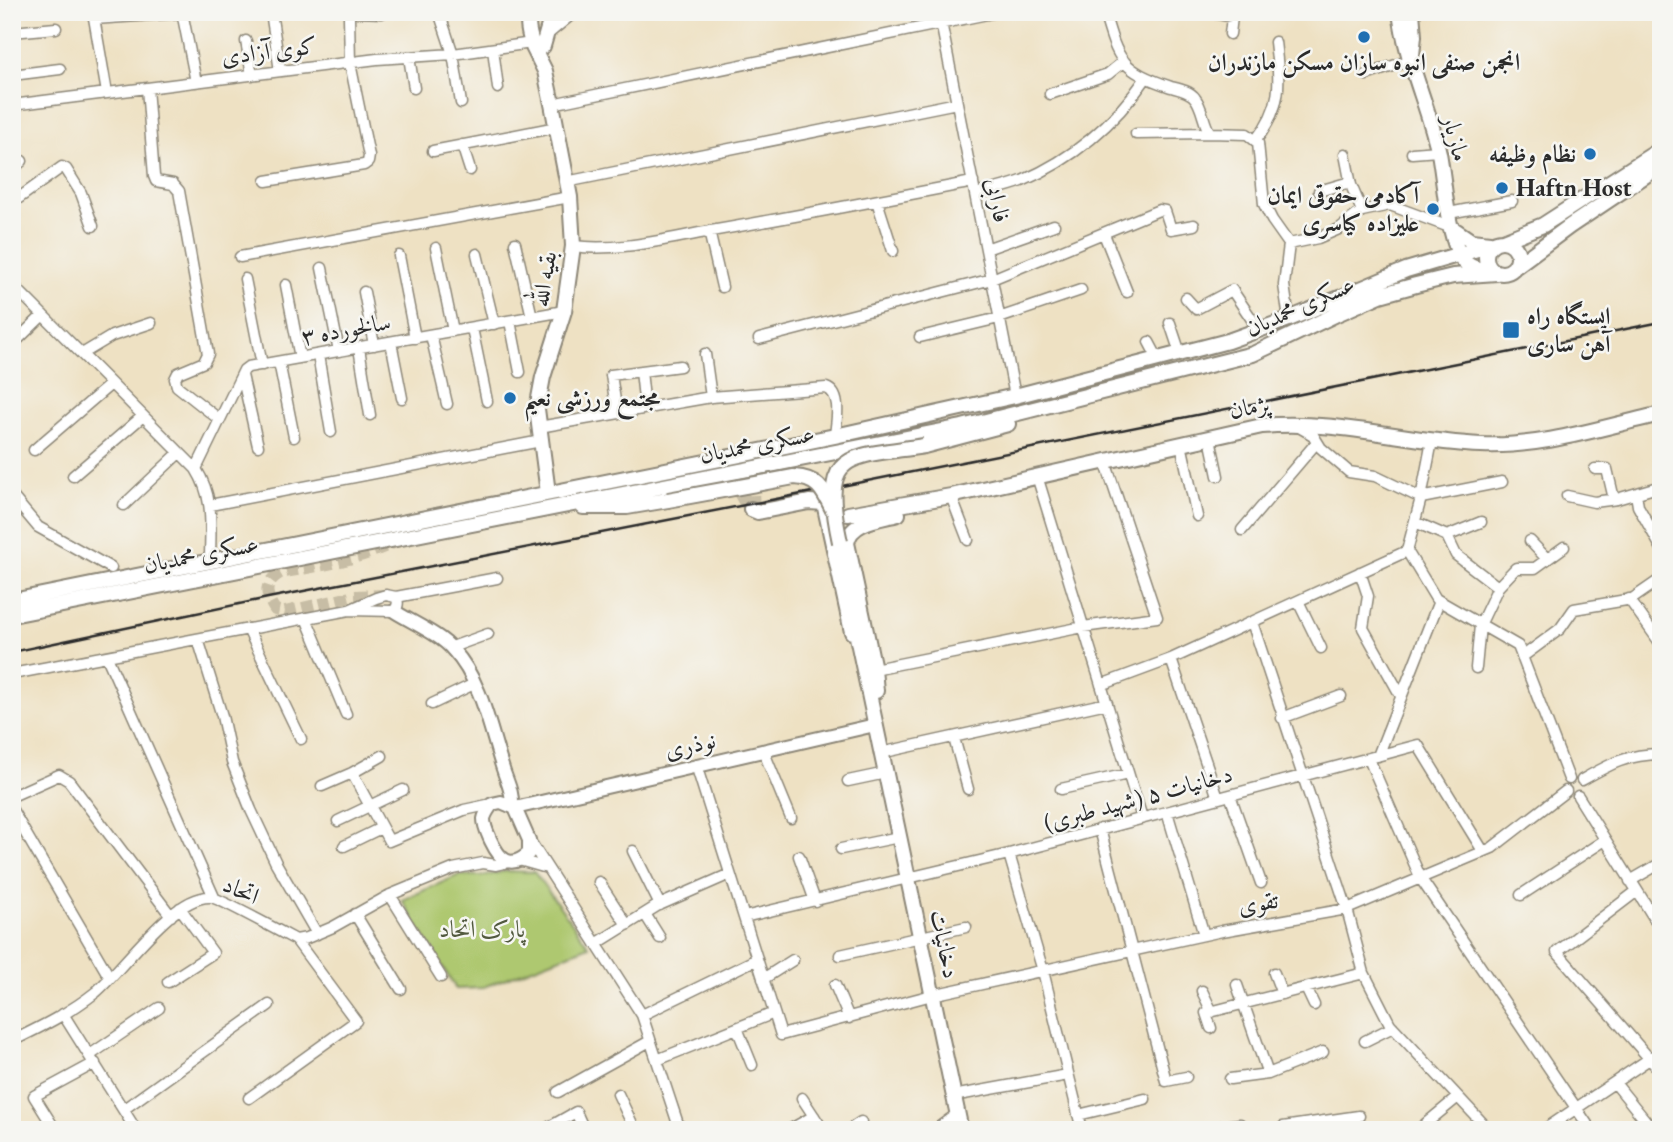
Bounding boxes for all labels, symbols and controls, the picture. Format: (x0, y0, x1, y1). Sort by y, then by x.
street label: کوی آزادی (219, 29, 319, 72)
marker: انجمن صنفی انبوه سازان مسکن مازندران (1356, 29, 1372, 45)
place label: انجمن صنفی انبوه سازان مسکن مازندران (1208, 46, 1520, 79)
street label: مازیار (1435, 109, 1477, 164)
place label: نظام وظیفه (1489, 138, 1576, 175)
marker: نظام وظیفه (1582, 146, 1598, 162)
place label: Haftn Host (1516, 172, 1632, 203)
street label: فارابی (977, 175, 1018, 225)
place label: آکادمی حقوقی ایمان علیزاده کیاسری (1267, 179, 1422, 239)
marker: Haftn Host (1494, 180, 1510, 196)
marker: آکادمی حقوقی ایمان علیزاده کیاسری (1425, 201, 1441, 217)
street label: بقیه الله (521, 248, 563, 309)
street label: عسکری محمدیان (1240, 268, 1359, 343)
place label: ایستگاه راه آهن ساری (1527, 300, 1613, 360)
street label: سالخورده ۳ (299, 305, 393, 352)
marker: ایستگاه راه آهن ساری (1501, 320, 1521, 340)
place label: مجتمع ورزشی نعیم (524, 382, 660, 422)
street label: پژمان (1227, 387, 1274, 426)
marker: مجتمع ورزشی نعیم (502, 390, 518, 406)
street label: عسکری محمدیان (697, 417, 817, 470)
street label: عسکری محمدیان (141, 527, 261, 580)
street label: نوذری (661, 724, 718, 765)
street label: دخانیات ۵ (شهید طبری) (1040, 757, 1236, 838)
street label: اتحاد (218, 868, 264, 911)
street label: تقوی (1235, 884, 1281, 921)
street label: دخانیات (923, 907, 968, 981)
park label: پارک اتحاد (439, 913, 527, 946)

